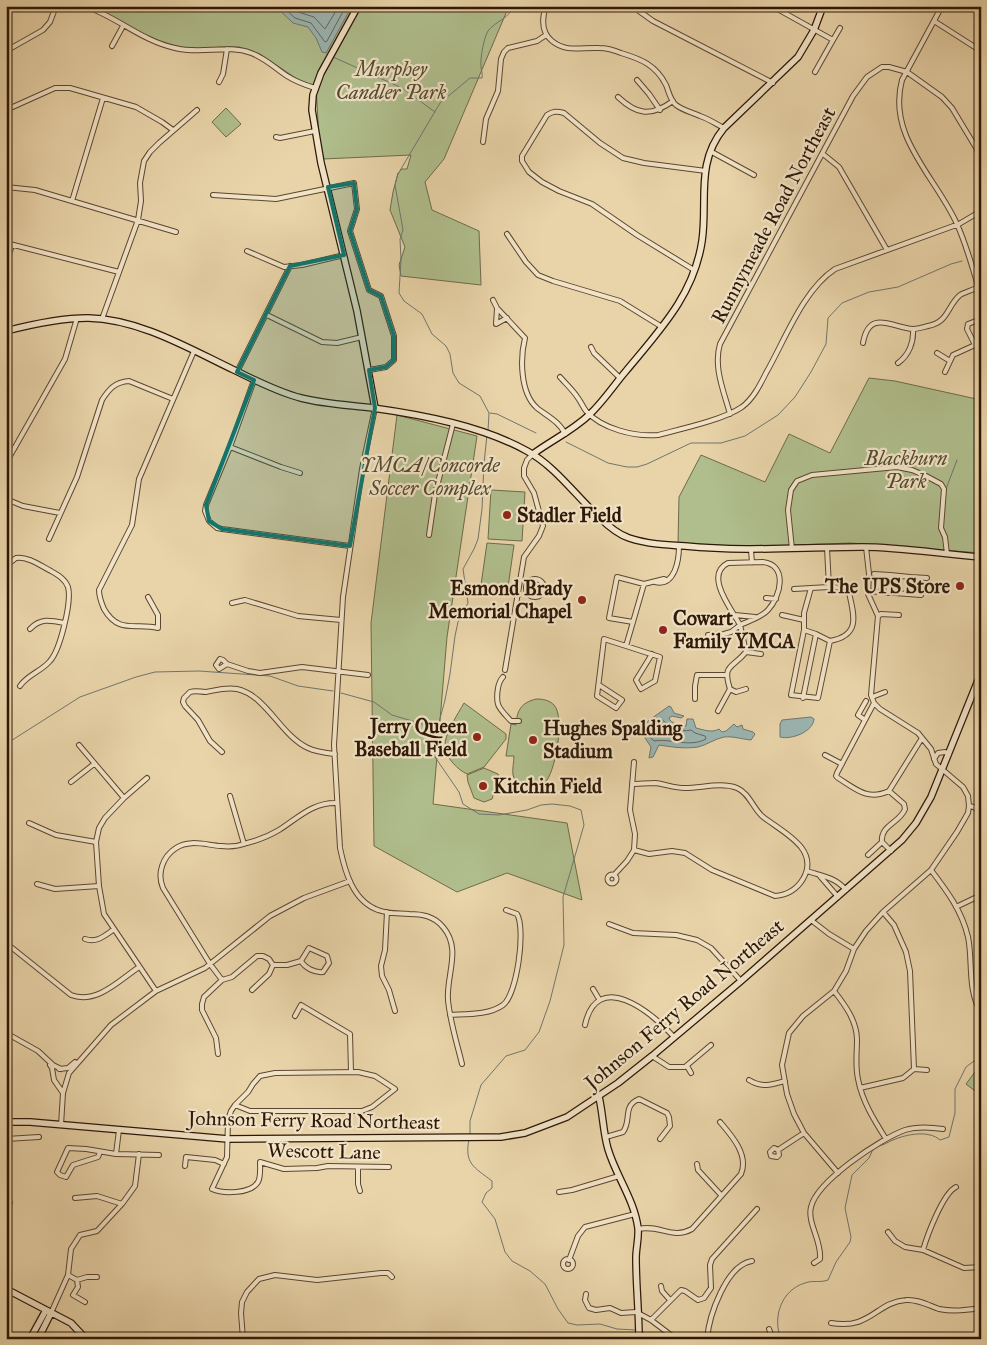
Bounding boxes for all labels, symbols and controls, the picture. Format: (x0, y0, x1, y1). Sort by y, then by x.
park label: Murphey Candler Park (336, 57, 446, 104)
street label: Runnymeade Road Northeast (706, 103, 840, 327)
park label: Blackburn Park (864, 446, 948, 493)
park label: YMCA/Concorde Soccer Complex (360, 453, 500, 501)
place label: Stadler Field (517, 503, 623, 527)
marker: Stadler Field (501, 509, 513, 521)
place label: The UPS Store (824, 574, 951, 598)
place label: Esmond Brady Memorial Chapel (428, 576, 574, 624)
marker: The UPS Store (954, 580, 966, 592)
marker: Esmond Brady Memorial Chapel (576, 594, 588, 606)
place label: Cowart Family YMCA (673, 606, 796, 654)
marker: Cowart Family YMCA (657, 624, 669, 636)
place label: Jerry Queen Baseball Field (354, 714, 468, 761)
place label: Hughes Spalding Stadium (543, 716, 683, 763)
marker: Jerry Queen Baseball Field (471, 731, 483, 743)
marker: Hughes Spalding Stadium (527, 734, 539, 746)
place label: Kitchin Field (493, 774, 603, 798)
marker: Kitchin Field (477, 780, 489, 792)
street label: Johnson Ferry Road Northeast (578, 914, 789, 1096)
street label: Johnson Ferry Road Northeast (186, 1106, 440, 1135)
street label: Wescott Lane (267, 1138, 381, 1164)

